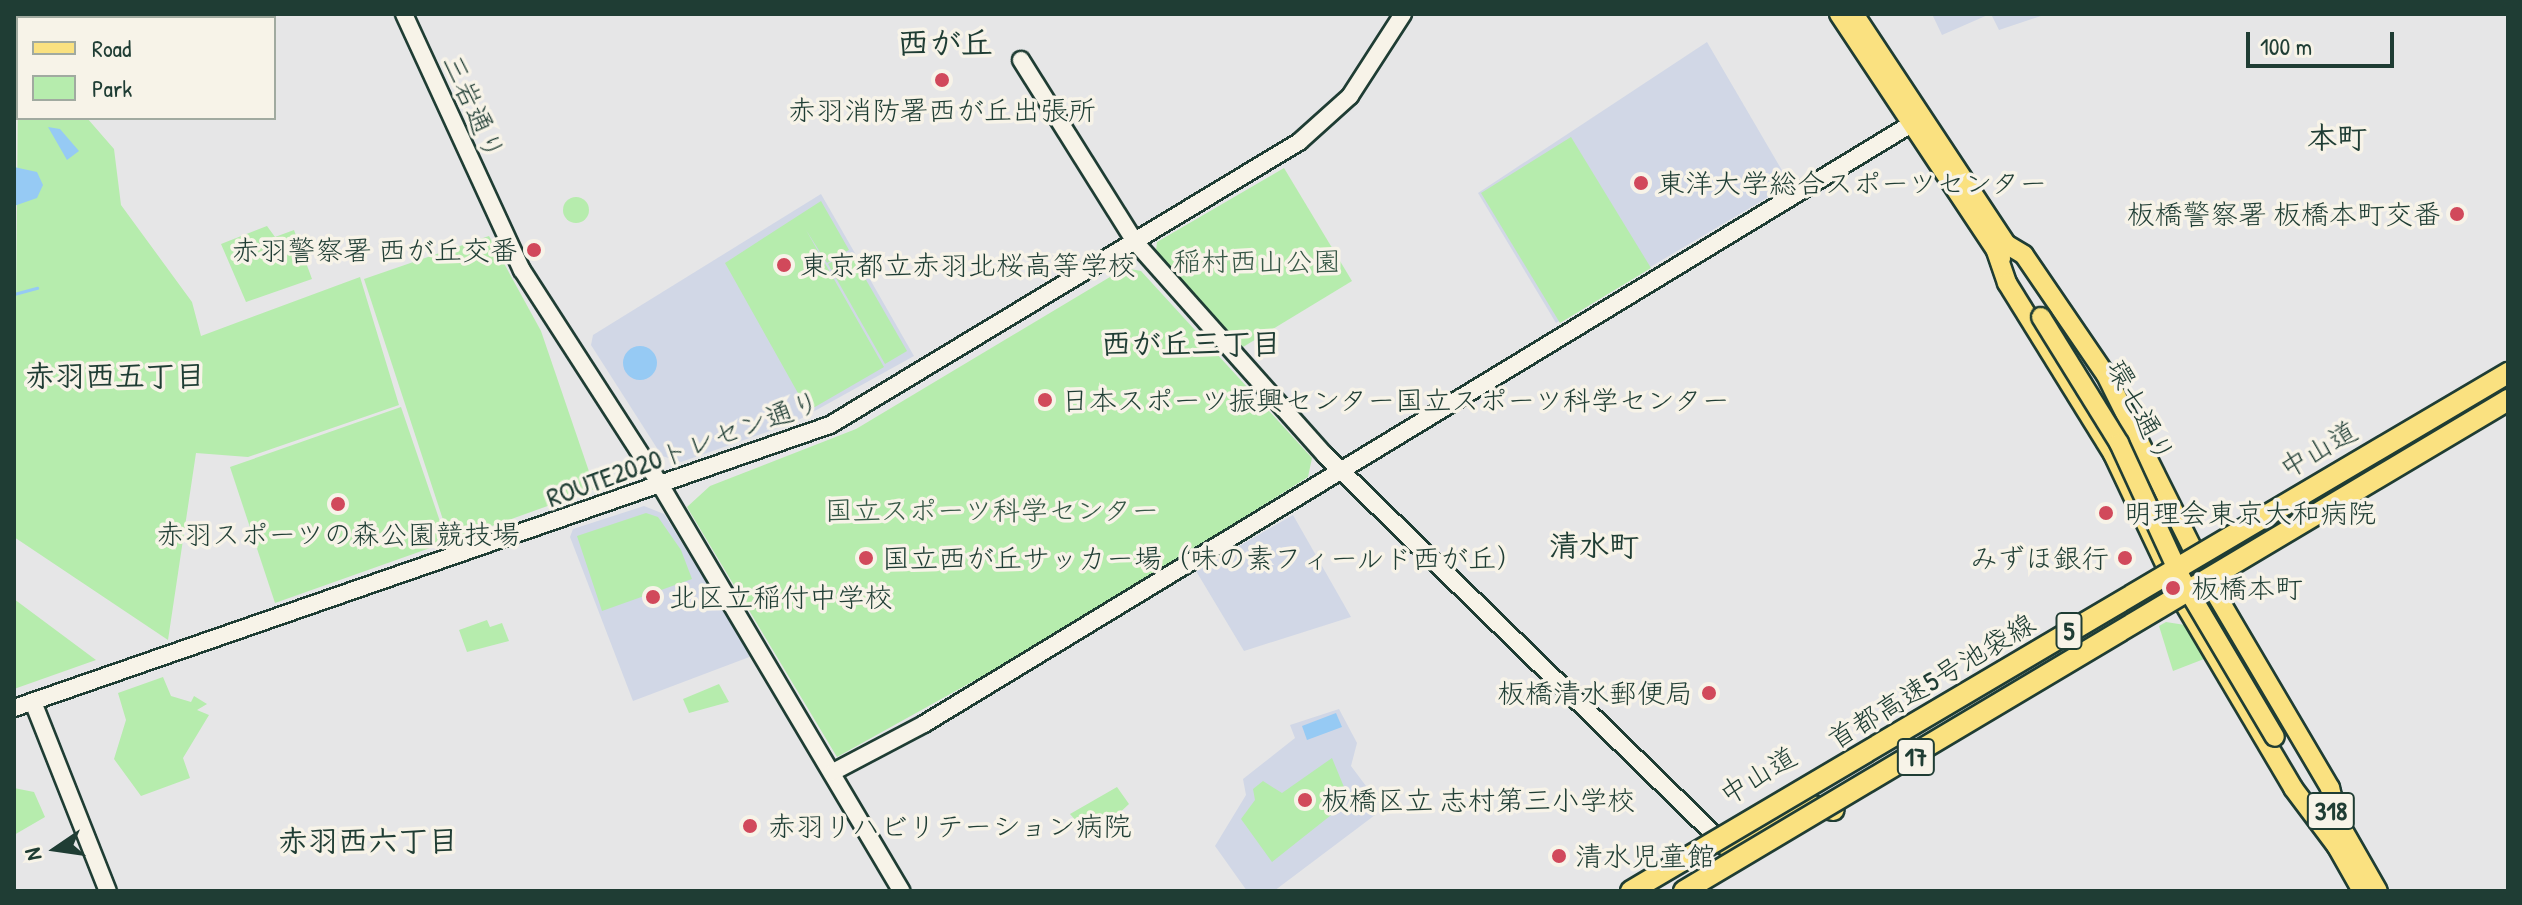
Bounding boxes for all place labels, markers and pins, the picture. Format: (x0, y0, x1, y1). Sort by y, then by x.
marker: 赤羽消防署西が丘出張所 (933, 71, 951, 89)
place label: 赤羽消防署西が丘出張所 (788, 93, 1096, 127)
place label: 東洋大学総合スポーツセンター (1657, 166, 2049, 200)
marker: 東洋大学総合スポーツセンター (1632, 174, 1650, 192)
place label: 板橋警察署 板橋本町交番 (2127, 197, 2441, 231)
marker: 板橋警察署 板橋本町交番 (2448, 205, 2466, 223)
place label: 赤羽警察署 西が丘交番 (232, 233, 518, 267)
marker: 赤羽警察署 西が丘交番 (525, 241, 543, 259)
place label: 東京都立赤羽北桜高等学校 (800, 248, 1136, 282)
marker: 東京都立赤羽北桜高等学校 (775, 256, 793, 274)
place label: 日本スポーツ振興センター国立スポーツ科学センター (1061, 383, 1733, 417)
marker: 日本スポーツ振興センター国立スポーツ科学センター (1036, 391, 1054, 409)
marker: 赤羽スポーツの森公園競技場 (329, 495, 347, 513)
place label: 明理会東京大和病院 (2124, 496, 2376, 530)
marker: 明理会東京大和病院 (2095, 502, 2117, 524)
place label: 赤羽スポーツの森公園競技場 (156, 517, 520, 551)
place label: 国立西が丘サッカー場（味の素フィールド西が丘） (882, 541, 1526, 575)
place label: みずほ銀行 (1969, 541, 2109, 575)
marker: 国立西が丘サッカー場（味の素フィールド西が丘） (857, 549, 875, 567)
marker: みずほ銀行 (2116, 549, 2134, 567)
place label: 板橋本町 (2191, 571, 2303, 605)
marker: 板橋本町 (2162, 577, 2184, 599)
place label: 北区立稲付中学校 (669, 580, 893, 614)
marker: 北区立稲付中学校 (644, 588, 662, 606)
place label: 板橋清水郵便局 (1497, 676, 1693, 710)
marker: 板橋清水郵便局 (1700, 684, 1718, 702)
place label: 板橋区立 志村第三小学校 (1321, 783, 1635, 817)
marker: 板橋区立 志村第三小学校 (1296, 791, 1314, 809)
place label: 赤羽リハビリテーション病院 (768, 809, 1132, 843)
marker: 赤羽リハビリテーション病院 (739, 815, 761, 837)
place label: 清水児童館 (1575, 839, 1715, 873)
marker: 清水児童館 (1550, 847, 1568, 865)

